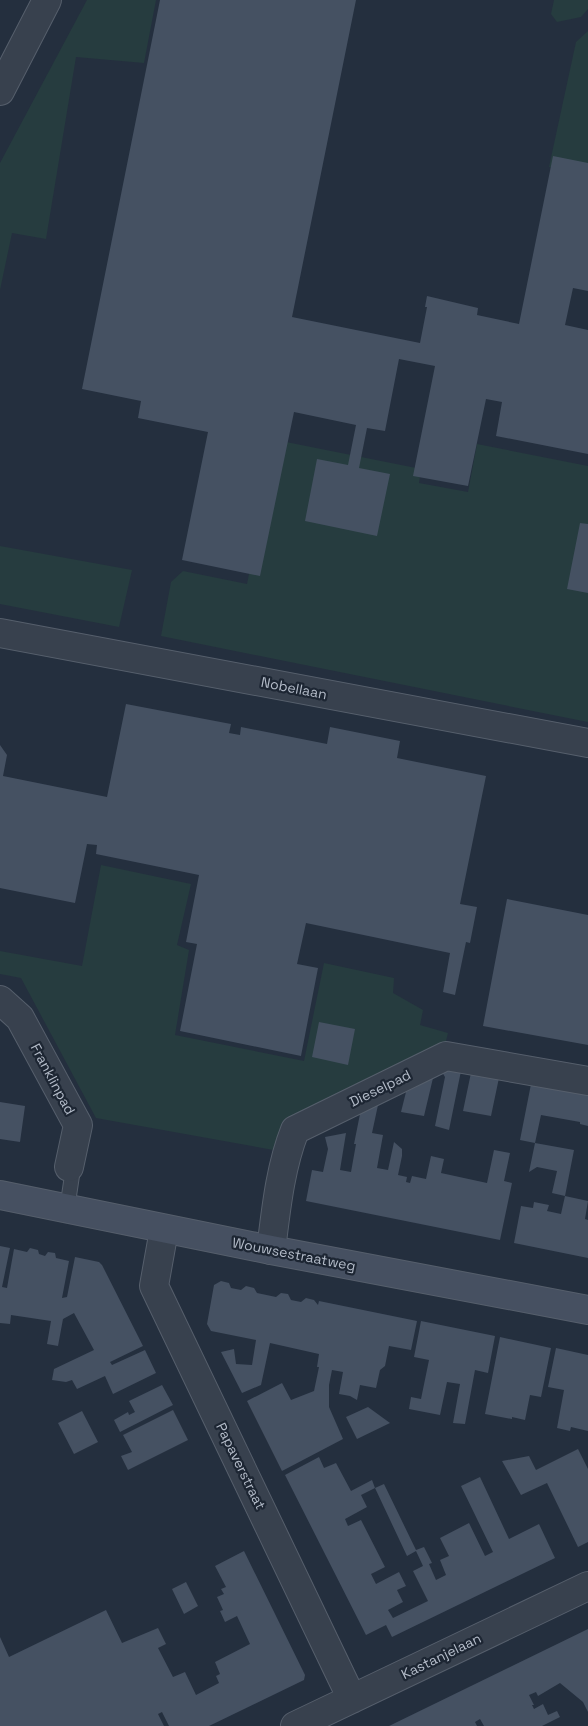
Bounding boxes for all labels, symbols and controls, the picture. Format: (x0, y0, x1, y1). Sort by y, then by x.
street label: Nobellaan (259, 673, 329, 703)
street label: Franklinpad (27, 1040, 79, 1118)
street label: Dieselpad (346, 1065, 414, 1111)
street label: Wouwsestraatweg (231, 1233, 357, 1275)
street label: Papaverstraat (212, 1420, 270, 1512)
street label: Kastanjelaan (398, 1629, 484, 1683)

